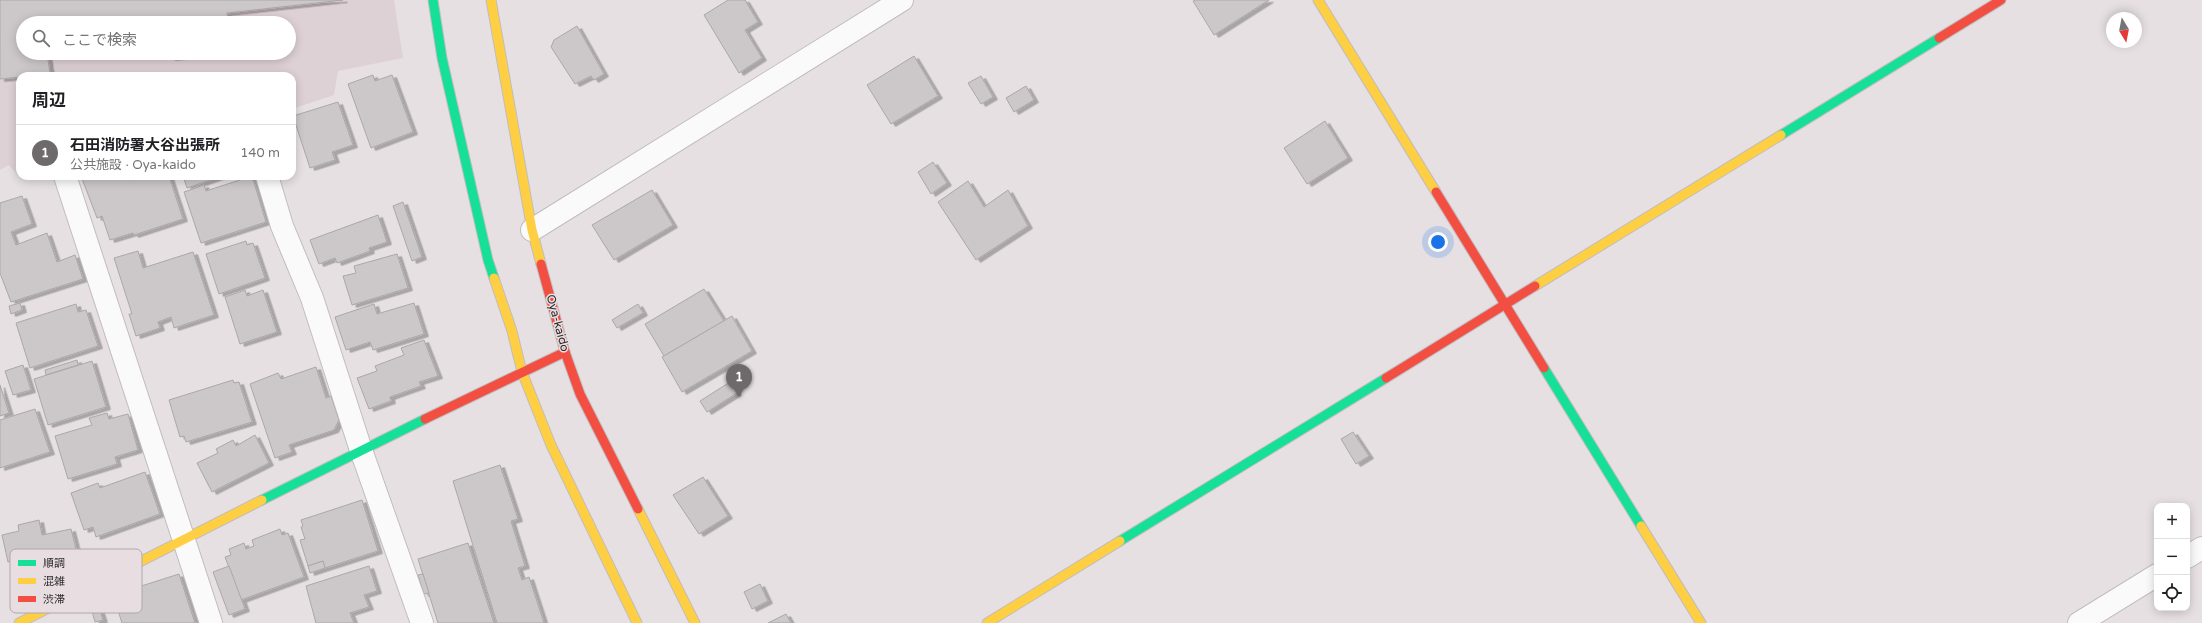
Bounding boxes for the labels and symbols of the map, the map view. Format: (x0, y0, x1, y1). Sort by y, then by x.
north arrow (2106, 12, 2142, 48)
your location (1428, 232, 1448, 252)
street label: Oya-kaido (544, 293, 572, 353)
pin: 1 (726, 364, 752, 397)
legend (10, 549, 142, 613)
text: 順調 (43, 557, 65, 570)
text: 混雑 (43, 575, 65, 588)
text: 渋滞 (43, 593, 65, 606)

